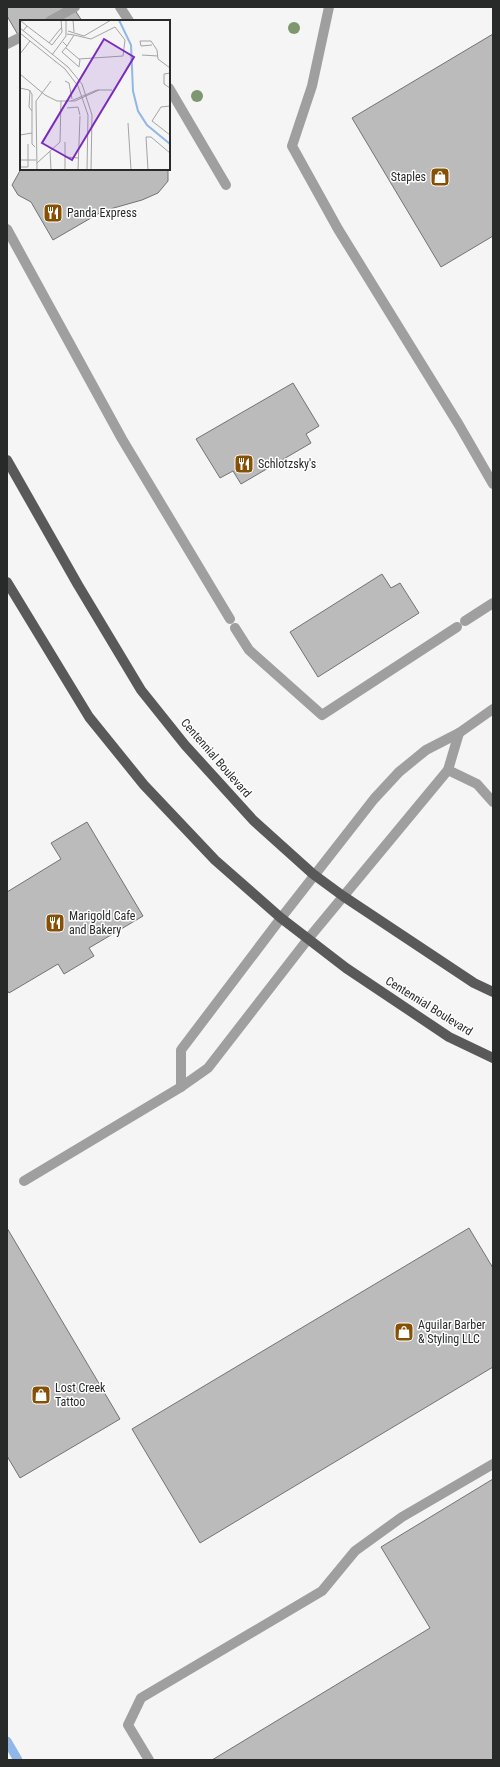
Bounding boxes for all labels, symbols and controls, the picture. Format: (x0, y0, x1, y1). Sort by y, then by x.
inset map (20, 20, 170, 170)
shop icon: Staples (429, 166, 451, 188)
place label: Staples (391, 170, 426, 184)
restaurant icon: Panda Express (42, 202, 64, 224)
place label: Panda Express (67, 206, 137, 220)
restaurant icon: Schlotzsky's (233, 453, 255, 475)
place label: Schlotzsky's (258, 457, 316, 471)
street label: Centennial Boulevard (178, 716, 254, 800)
place label: Marigold Cafe and Bakery (69, 909, 136, 937)
restaurant icon: Marigold Cafe and Bakery (44, 912, 66, 934)
street label: Centennial Boulevard (383, 974, 475, 1038)
place label: Aguilar Barber & Styling LLC (418, 1318, 486, 1346)
shop icon: Aguilar Barber & Styling LLC (393, 1321, 415, 1343)
place label: Lost Creek Tattoo (55, 1381, 106, 1409)
shop icon: Lost Creek Tattoo (30, 1384, 52, 1406)

